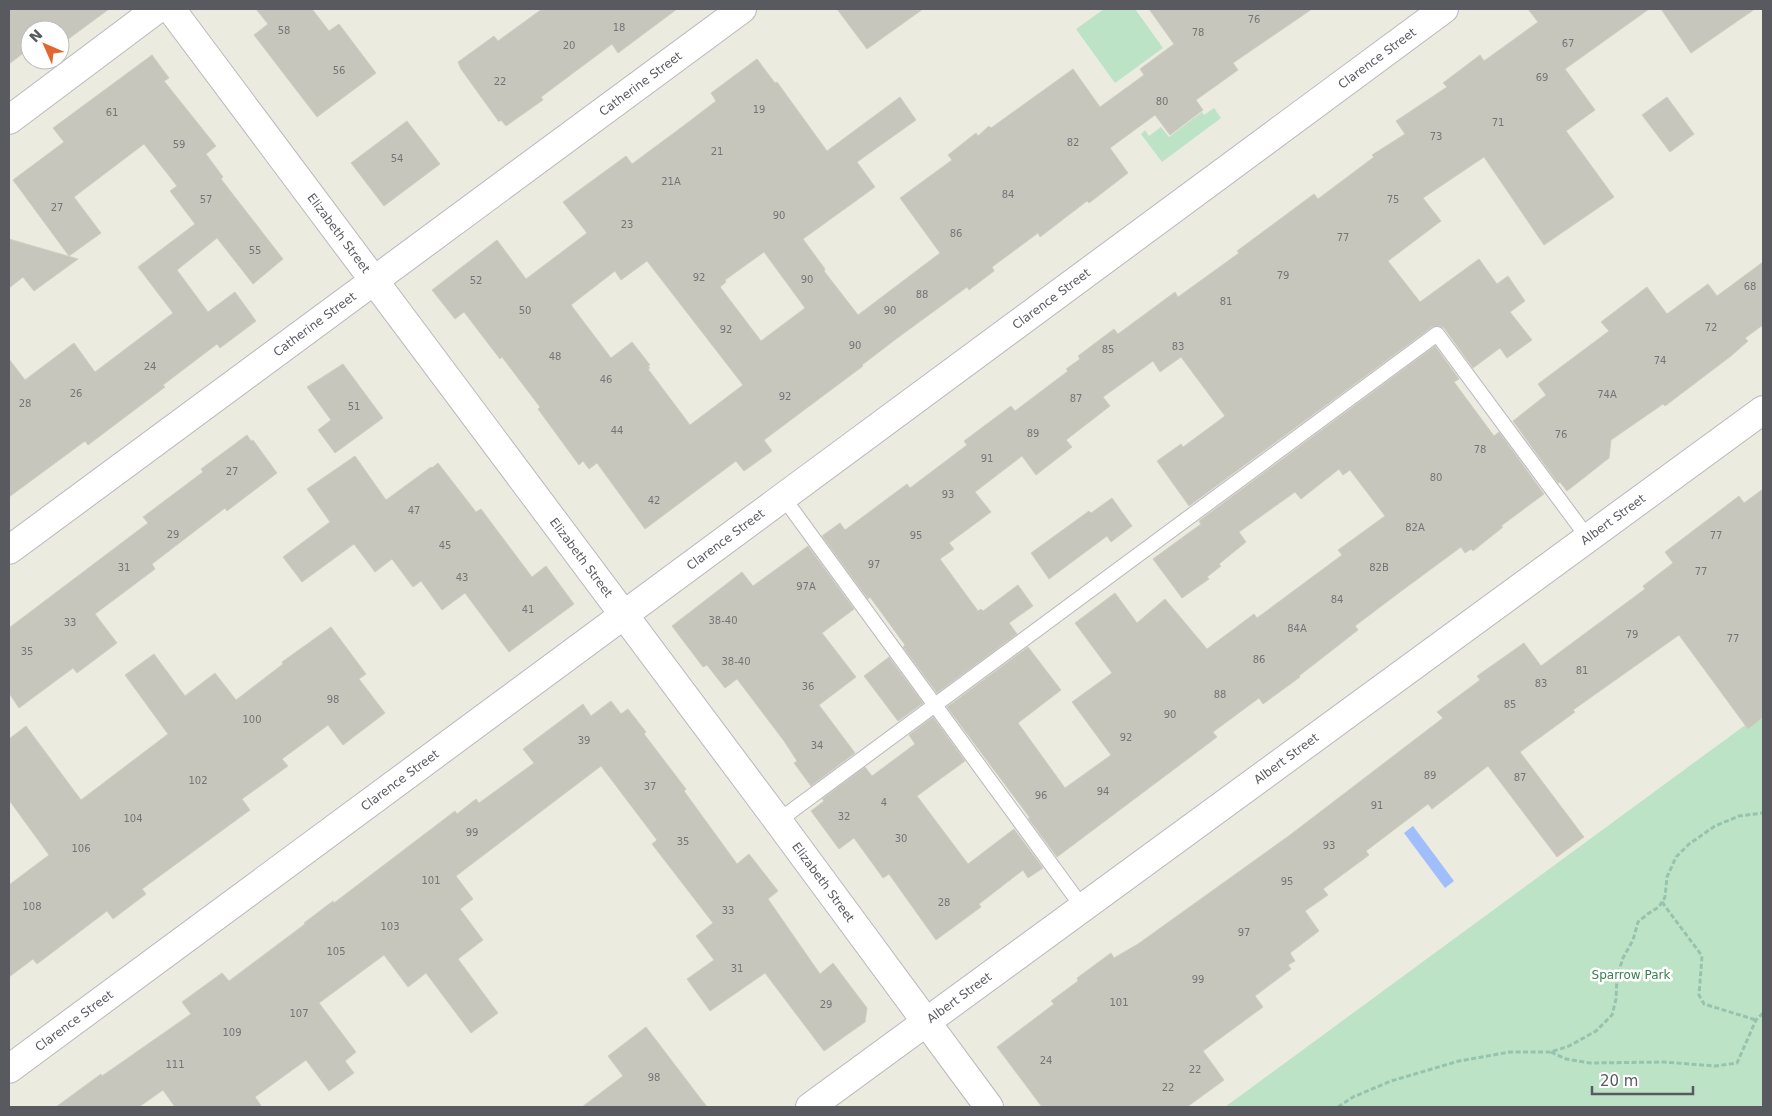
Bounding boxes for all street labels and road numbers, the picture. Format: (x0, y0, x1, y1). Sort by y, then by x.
street label: Clarence Street (1336, 25, 1419, 92)
street label: Catherine Street (597, 49, 685, 119)
street label: Elizabeth Street (304, 191, 373, 276)
street label: Clarence Street (1010, 266, 1093, 332)
street label: Catherine Street (271, 289, 359, 359)
street label: Albert Street (1578, 491, 1648, 548)
street label: Clarence Street (684, 506, 768, 573)
street label: Elizabeth Street (547, 515, 616, 600)
street label: Albert Street (1251, 730, 1321, 787)
street label: Clarence Street (358, 747, 442, 814)
street label: Elizabeth Street (789, 840, 857, 925)
street label: Albert Street (924, 969, 995, 1026)
street label: Clarence Street (33, 987, 116, 1054)

